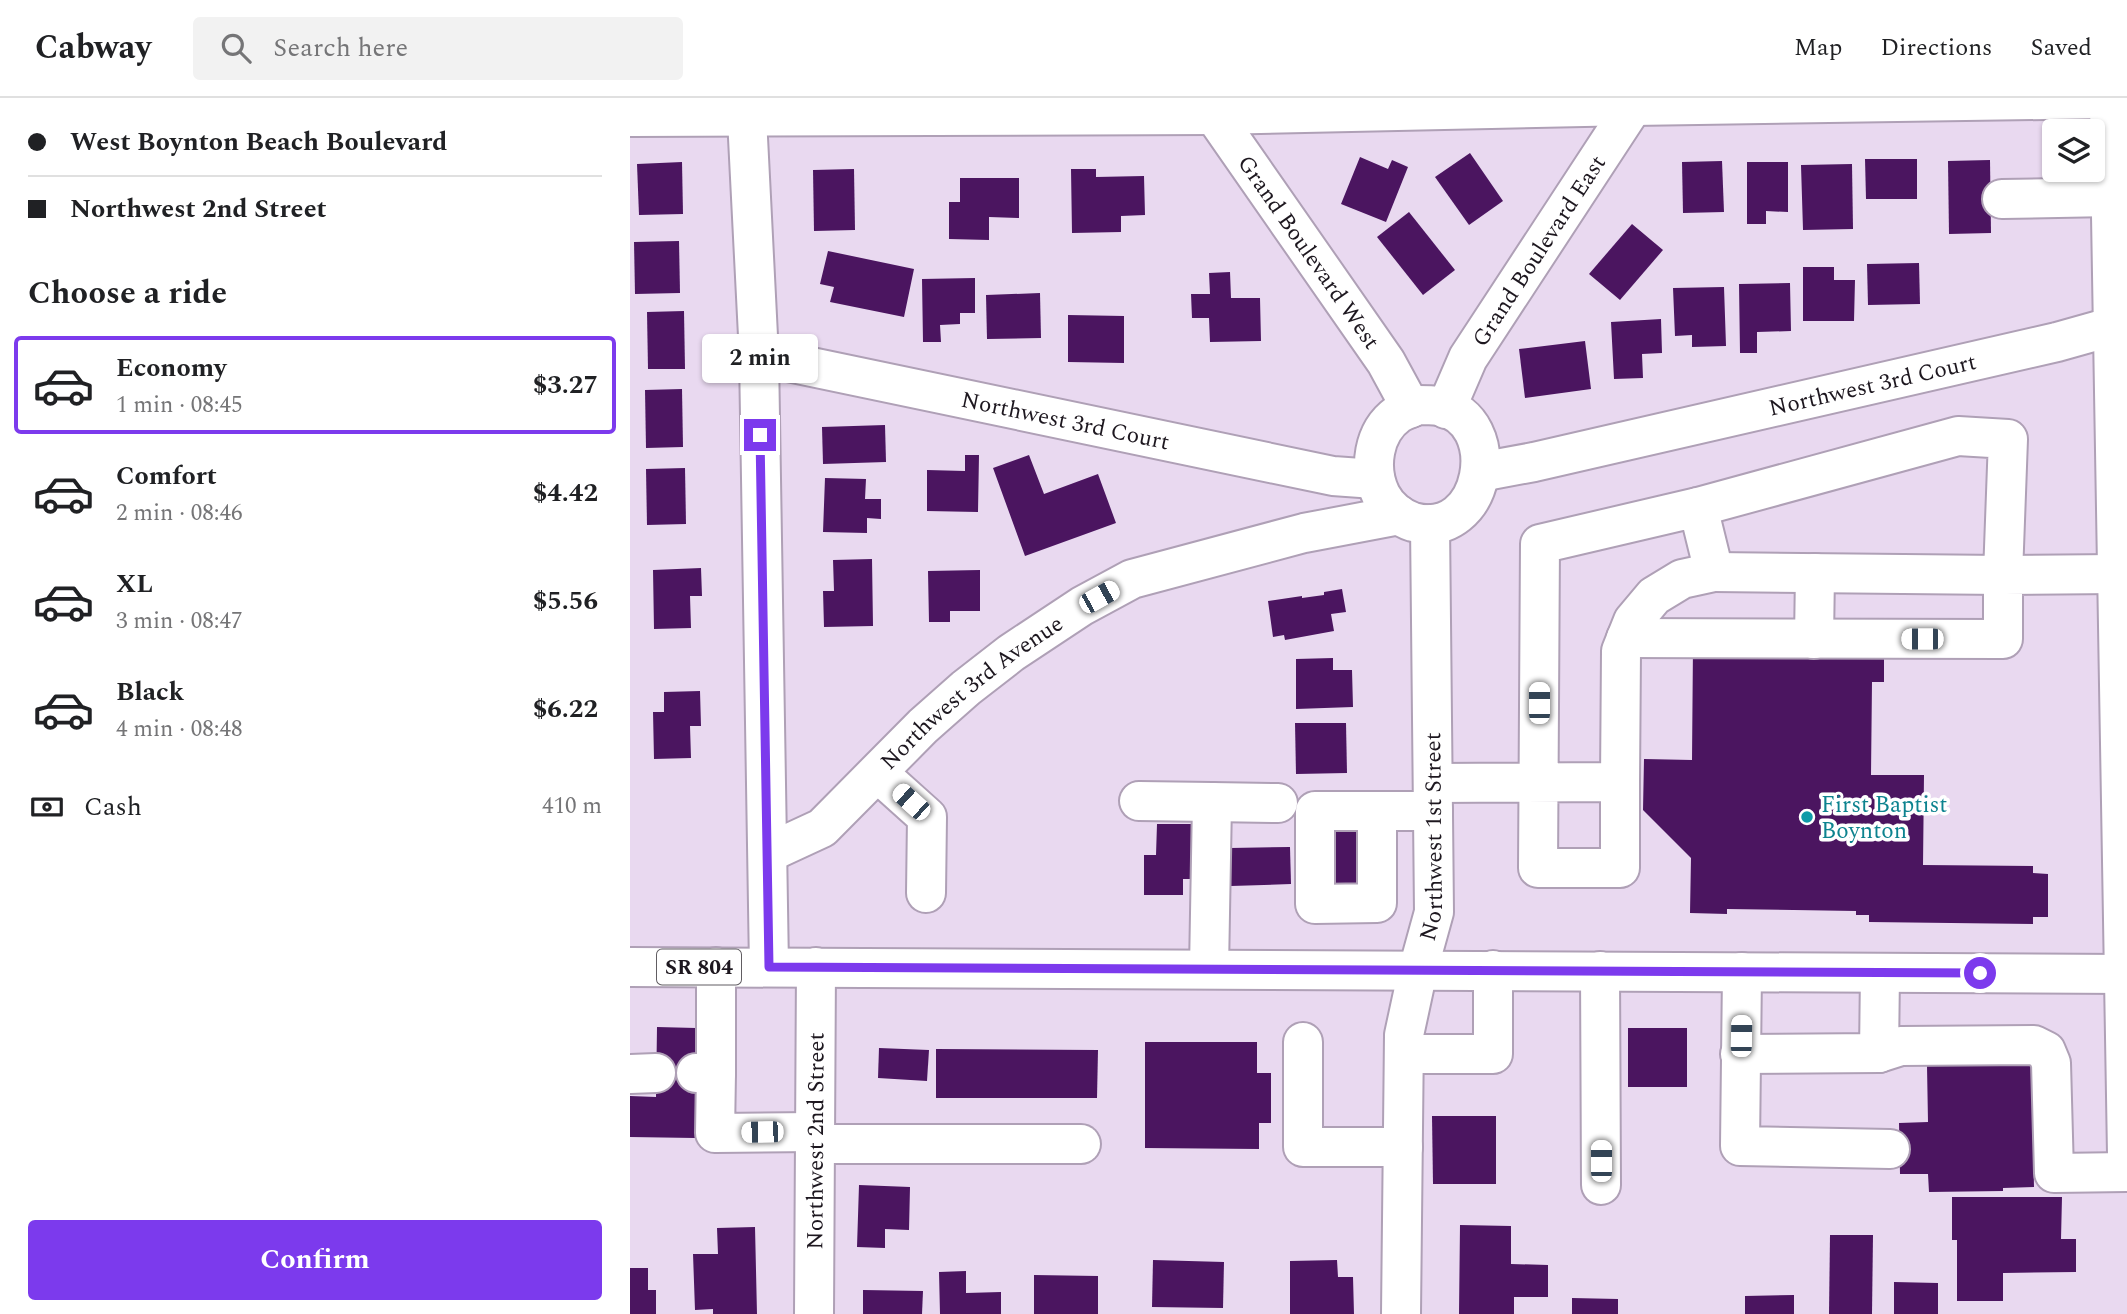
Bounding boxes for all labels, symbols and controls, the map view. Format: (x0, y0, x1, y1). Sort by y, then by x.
search box (193, 17, 683, 80)
text: Cabway (35, 23, 151, 73)
text: Search here (273, 28, 408, 68)
icon: search (217, 29, 255, 67)
text: Map (1794, 30, 1842, 66)
text: Directions (1880, 30, 1992, 66)
text: Saved (2030, 30, 2092, 66)
map controls (2042, 119, 2105, 182)
button: layers (2042, 119, 2105, 182)
text: West Boynton Beach Boulevard (70, 122, 447, 162)
street label: Grand Boulevard West (1228, 148, 1388, 357)
street label: Grand Boulevard East (1464, 148, 1615, 354)
text: Northwest 2nd Street (70, 189, 327, 229)
text: Choose a ride (28, 269, 227, 318)
callout: 2 min (702, 334, 818, 382)
text: 2 min (729, 341, 791, 376)
street label: Northwest 3rd Court (1765, 345, 1980, 427)
text: Economy (116, 348, 226, 388)
icon: car (32, 354, 95, 417)
text: $3.27 (533, 365, 598, 405)
street label: Northwest 3rd Court (958, 383, 1172, 460)
text: 1 min · 08:45 (116, 388, 243, 423)
route end (744, 419, 776, 451)
text: Comfort (116, 456, 217, 496)
icon: car (32, 462, 95, 525)
text: $4.42 (533, 473, 598, 513)
text: 2 min · 08:46 (116, 496, 243, 531)
text: XL (116, 564, 153, 604)
icon: car (32, 570, 95, 633)
car (1076, 578, 1123, 616)
text: $5.56 (533, 581, 598, 621)
text: 3 min · 08:47 (116, 604, 243, 639)
street label: Northwest 3rd Avenue (873, 607, 1071, 779)
car (1902, 629, 1944, 650)
text: Black (116, 672, 184, 712)
icon: car (32, 678, 95, 741)
car (1529, 682, 1550, 724)
text: $6.22 (533, 689, 598, 729)
text: 4 min · 08:48 (116, 712, 243, 747)
street label: Northwest 1st Street (1411, 732, 1453, 945)
car (889, 780, 934, 824)
text: Cash (84, 787, 142, 827)
icon: cash (28, 788, 66, 826)
place label: First Baptist Boynton (1821, 788, 1947, 849)
text: 410 m (542, 789, 602, 824)
marker: First Baptist Boynton (1799, 809, 1815, 825)
road number: SR 804 (657, 950, 741, 984)
route start (1964, 957, 1996, 989)
car (1731, 1015, 1752, 1057)
street label: Northwest 2nd Street (798, 1032, 835, 1250)
car (741, 1121, 784, 1143)
car (1591, 1140, 1612, 1182)
button: Confirm (28, 1220, 602, 1300)

